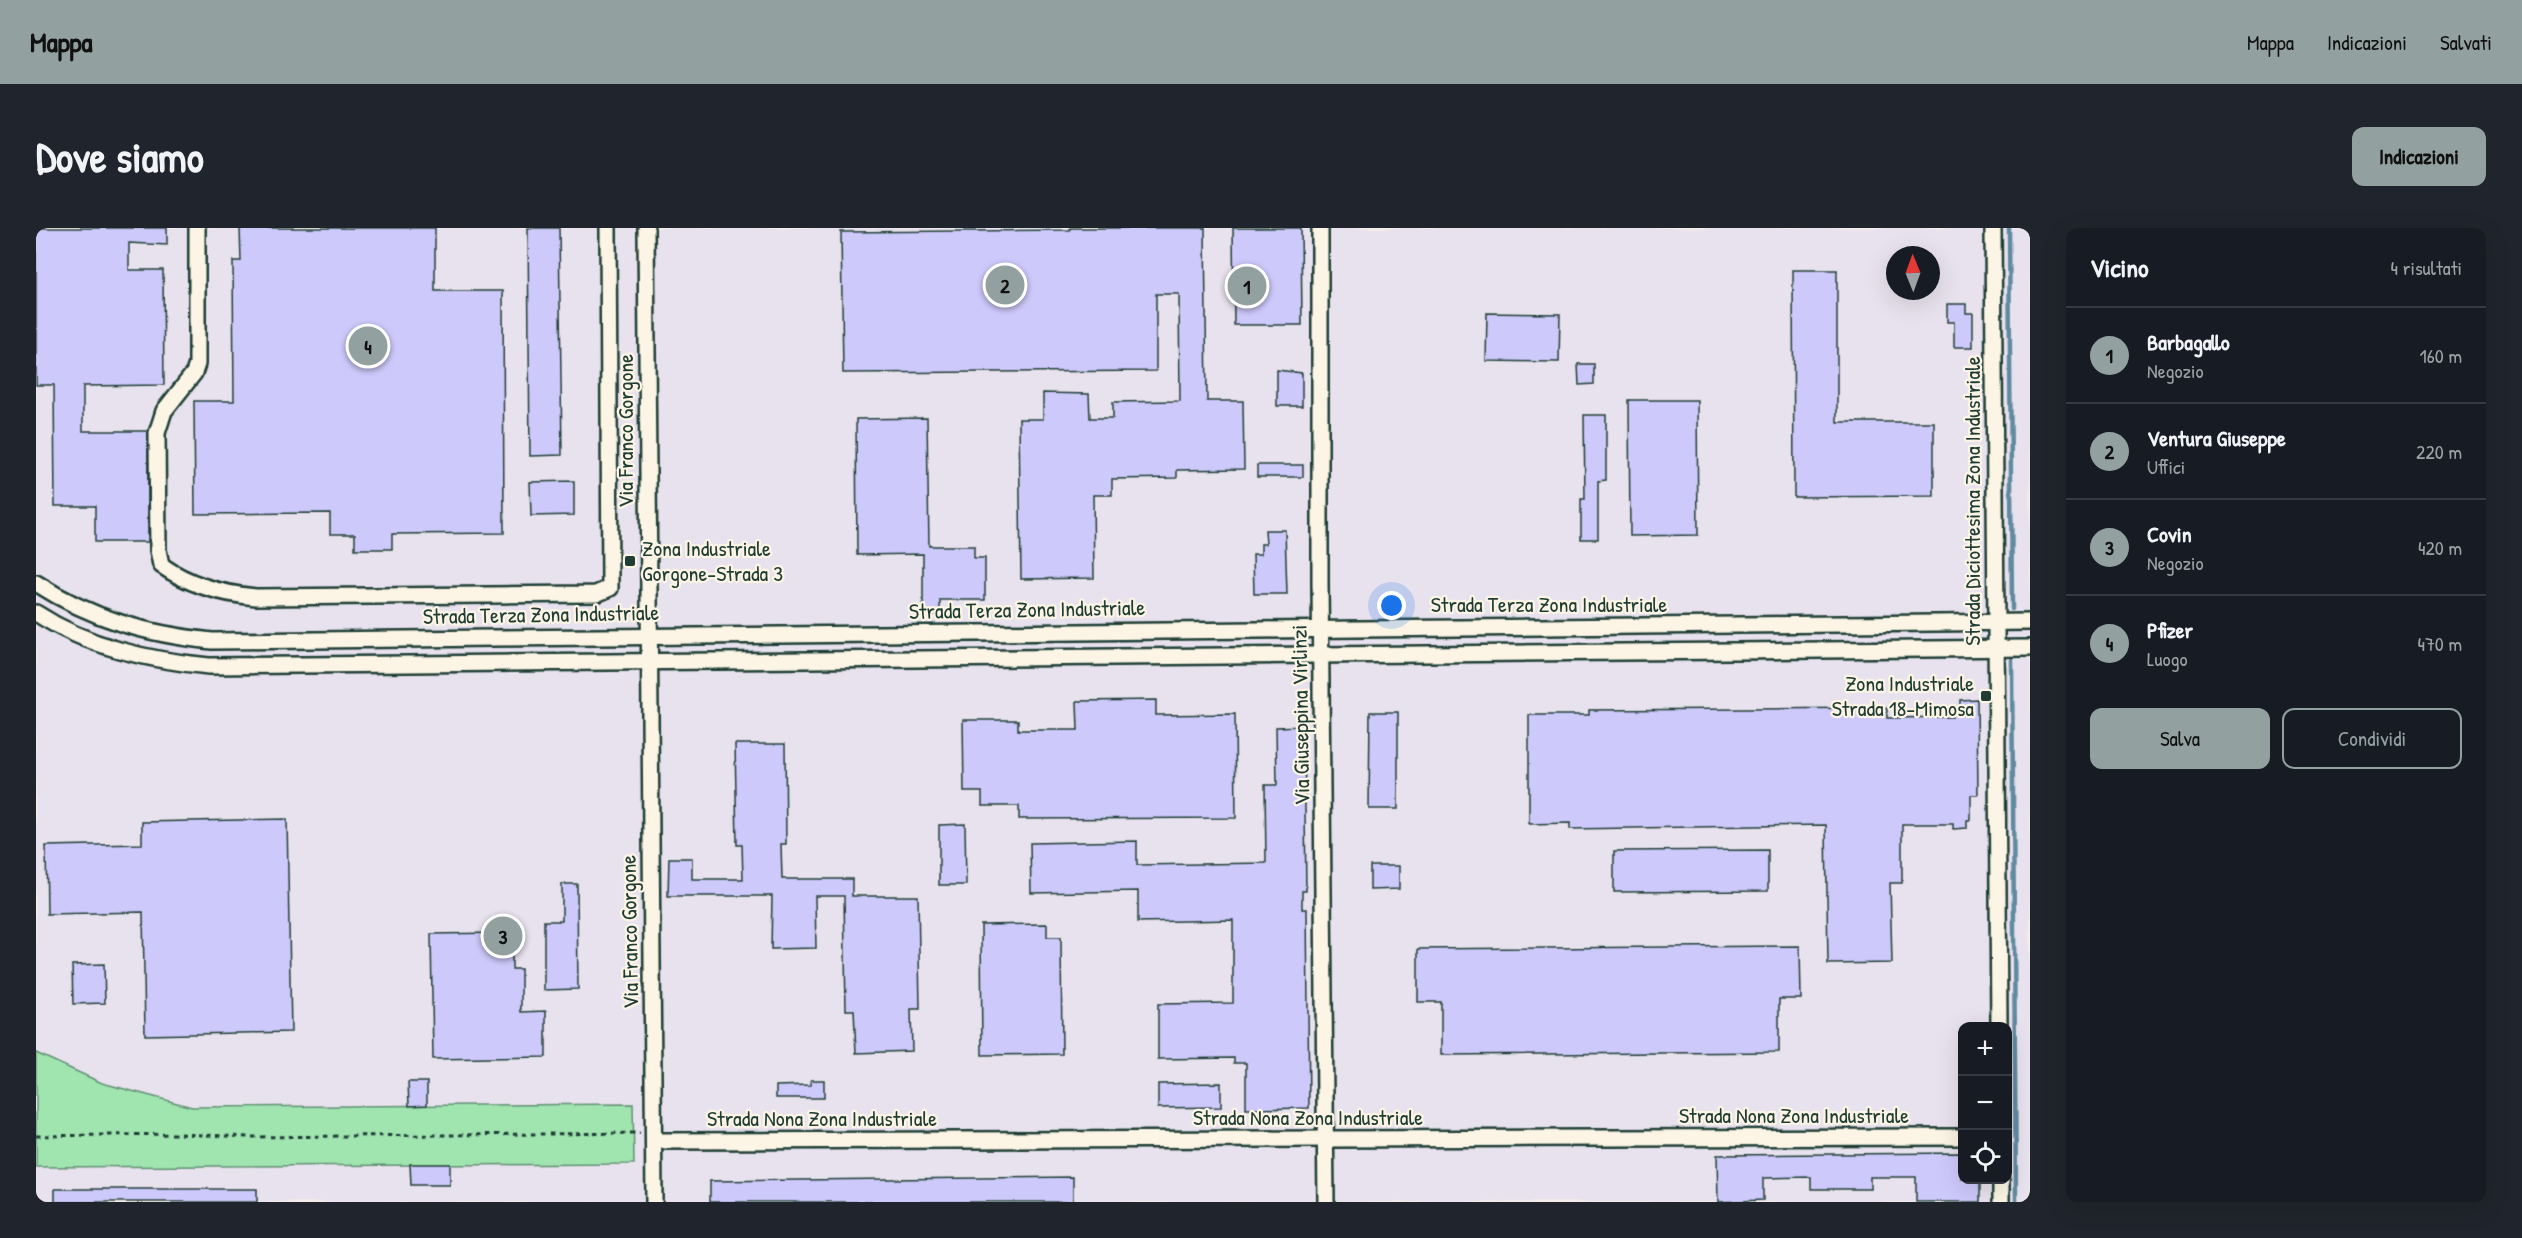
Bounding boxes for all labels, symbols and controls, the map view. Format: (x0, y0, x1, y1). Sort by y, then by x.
text: Mappa (30, 23, 93, 61)
text: Mappa (2247, 28, 2294, 57)
text: Indicazioni (2327, 28, 2407, 57)
text: Salvati (2440, 28, 2492, 57)
button: Indicazioni (2352, 127, 2486, 186)
text: Dove siamo (36, 128, 204, 185)
north arrow (1886, 246, 1940, 300)
text: Vicino (2090, 250, 2149, 285)
text: 4 risultati (2391, 254, 2462, 281)
pin: 2 (986, 262, 1024, 308)
pin: 1 (1228, 264, 1266, 308)
pin: 4 (348, 324, 388, 368)
text: Barbagallo (2147, 327, 2230, 357)
text: 1 (2106, 342, 2113, 369)
text: 160 m (2420, 342, 2462, 369)
street label: Via Franco Gorgone (610, 354, 640, 508)
street label: Strada Diciottesima Zona Industriale (1957, 356, 1987, 646)
text: Negozio (2147, 357, 2204, 384)
text: Ventura Giuseppe (2147, 423, 2286, 453)
text: 2 (2105, 438, 2114, 465)
text: 220 m (2416, 438, 2462, 465)
text: Uffici (2147, 453, 2185, 480)
text: Covin (2147, 519, 2192, 549)
place label: Zona Industriale Gorgone-Strada 3 (642, 533, 783, 588)
text: 3 (2105, 534, 2114, 561)
text: 420 m (2418, 534, 2462, 561)
text: Negozio (2147, 549, 2204, 576)
marker: Zona Industriale Gorgone-Strada 3 (623, 554, 637, 568)
street label: Strada Terza Zona Industriale (1431, 589, 1667, 619)
your location (1377, 591, 1406, 620)
street label: Strada Terza Zona Industriale (909, 592, 1146, 626)
street label: Strada Terza Zona Industriale (423, 597, 660, 631)
text: Pfizer (2147, 615, 2193, 645)
street label: Via Giuseppina Virlinzi (1283, 624, 1317, 806)
text: 4 (2106, 630, 2113, 657)
text: 470 m (2417, 630, 2462, 657)
text: Luogo (2147, 645, 2187, 672)
place label: Zona Industriale Strada 18-Mimosa (1832, 668, 1974, 723)
marker: Zona Industriale Strada 18-Mimosa (1979, 689, 1993, 703)
button: Salva (2090, 708, 2270, 769)
button: Condividi (2282, 708, 2462, 769)
street label: Via Franco Gorgone (613, 855, 645, 1009)
pin: 3 (484, 914, 522, 958)
map controls (1958, 1022, 2012, 1184)
button: + (1958, 1022, 2012, 1076)
button: − (1958, 1076, 2012, 1130)
street label: Strada Nona Zona Industriale (1679, 1100, 1909, 1130)
street label: Strada Nona Zona Industriale (1193, 1102, 1423, 1132)
street label: Strada Nona Zona Industriale (707, 1103, 937, 1133)
button: locate (1958, 1130, 2012, 1184)

